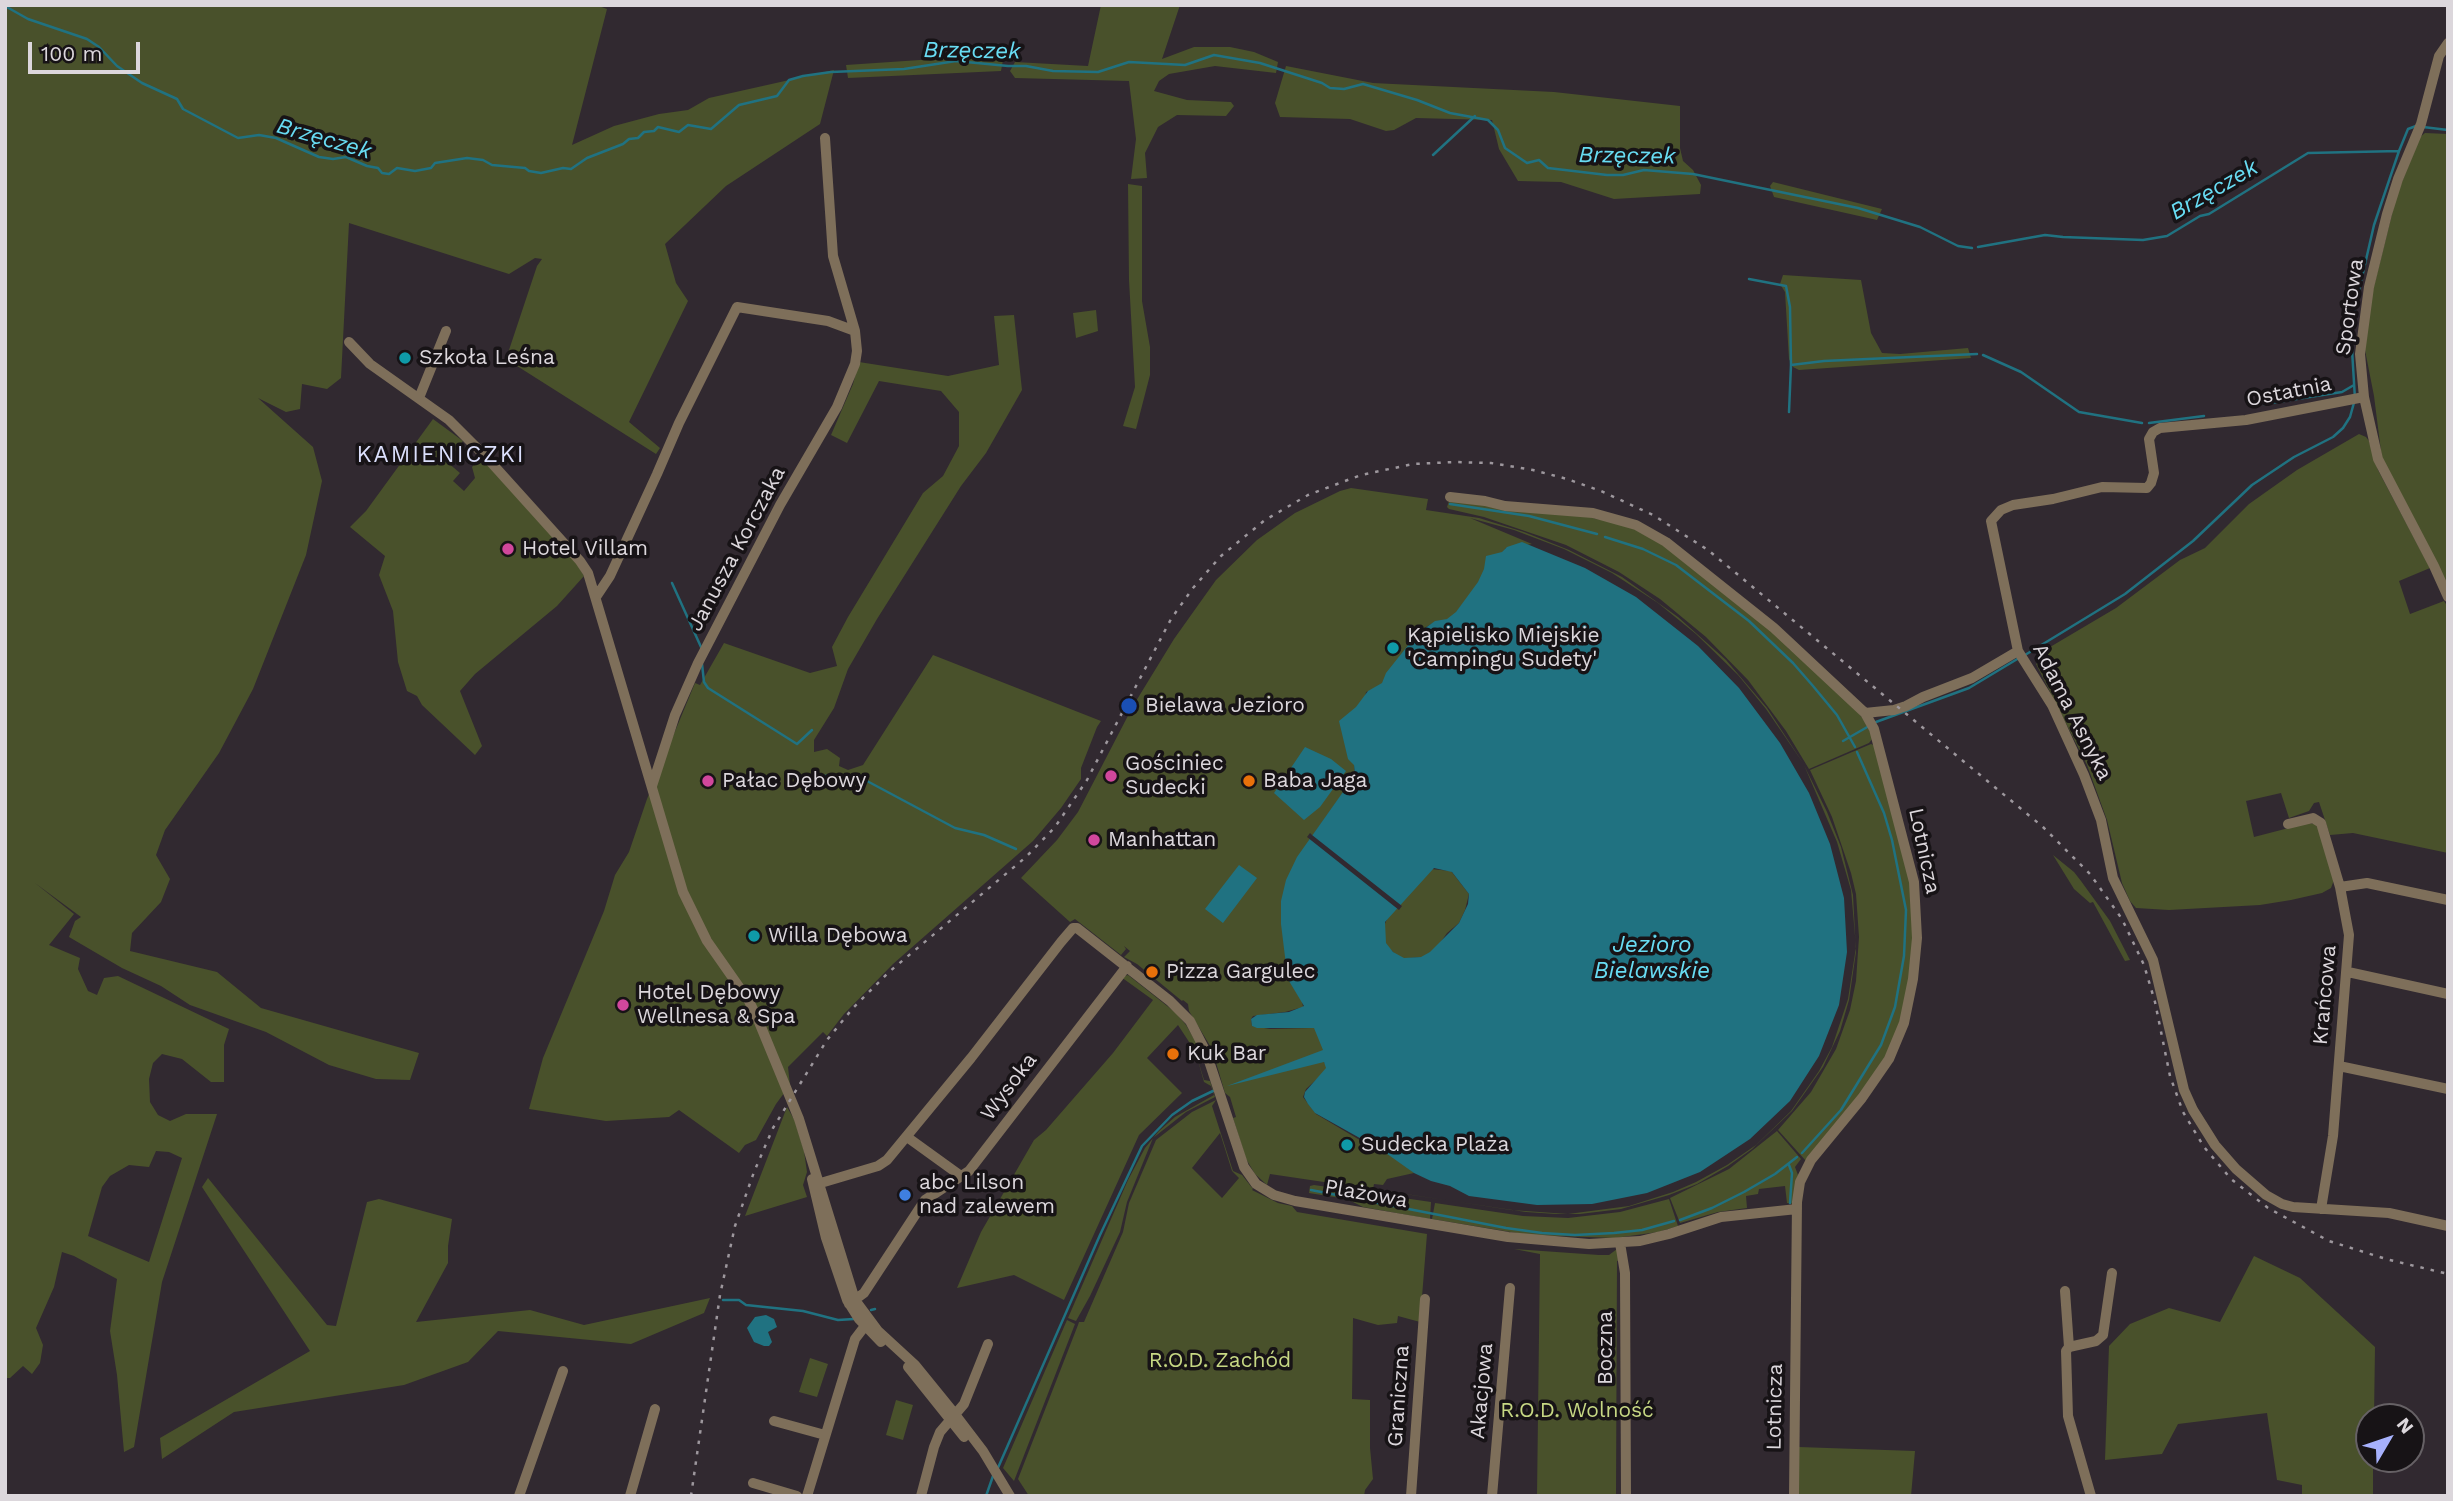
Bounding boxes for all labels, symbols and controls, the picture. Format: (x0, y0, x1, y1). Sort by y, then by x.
scale bar (32, 28, 144, 72)
water label: Brzęczek (923, 36, 1021, 66)
text: 100 m (41, 41, 103, 66)
water label: Brzęczek (273, 112, 375, 166)
water label: Brzęczek (1578, 141, 1676, 171)
water label: Brzęczek (2165, 154, 2263, 226)
street label: Sportowa (2331, 257, 2369, 357)
place label: Szkoła Leśna (419, 345, 555, 371)
marker: Szkoła Leśna (397, 350, 413, 366)
street label: Ostatnia (2244, 371, 2334, 413)
district label: KAMIENICZKI (358, 441, 524, 469)
street label: Janusza Korczaka (683, 462, 791, 636)
place label: Hotel Villam (522, 536, 648, 562)
marker: Hotel Villam (500, 541, 516, 557)
place label: Kąpielisko Miejskie 'Campingu Sudety' (1407, 623, 1600, 673)
marker: Kąpielisko Miejskie 'Campingu Sudety' (1385, 640, 1401, 656)
street label: Adama Asnyka (2027, 640, 2117, 784)
place label: Bielawa Jezioro (1145, 693, 1305, 719)
marker: Bielawa Jezioro (1119, 696, 1139, 716)
place label: Gościniec Sudecki (1125, 751, 1224, 801)
place label: Pałac Dębowy (722, 768, 866, 794)
marker: Gościniec Sudecki (1103, 768, 1119, 784)
place label: Baba Jaga (1263, 768, 1367, 794)
marker: Pałac Dębowy (700, 773, 716, 789)
marker: Baba Jaga (1241, 773, 1257, 789)
street label: Lotnicza (1903, 806, 1945, 896)
place label: Manhattan (1108, 827, 1216, 853)
marker: Manhattan (1086, 832, 1102, 848)
place label: Willa Dębowa (768, 923, 908, 949)
marker: Willa Dębowa (746, 928, 762, 944)
water label: Jezioro Bielawskie (1594, 931, 1710, 985)
street label: Krańcowa (2308, 944, 2342, 1046)
place label: Pizza Gargulec (1166, 959, 1315, 985)
marker: Pizza Gargulec (1144, 964, 1160, 980)
place label: Hotel Dębowy Wellnesa & Spa (637, 980, 795, 1030)
marker: Hotel Dębowy Wellnesa & Spa (615, 997, 631, 1013)
place label: Kuk Bar (1187, 1041, 1266, 1067)
marker: Kuk Bar (1165, 1046, 1181, 1062)
street label: Wysoka (975, 1048, 1043, 1126)
place label: Sudecka Plaża (1361, 1132, 1509, 1158)
marker: Sudecka Plaża (1339, 1137, 1355, 1153)
place label: abc Lilson nad zalewem (919, 1170, 1055, 1220)
street label: Plażowa (1323, 1174, 1409, 1214)
marker: abc Lilson nad zalewem (897, 1187, 913, 1203)
street label: Boczna (1593, 1311, 1619, 1385)
street label: Akacjowa (1465, 1342, 1499, 1440)
street label: Graniczna (1383, 1344, 1415, 1448)
park label: R.O.D. Zachód (1149, 1348, 1291, 1374)
street label: Lotnicza (1762, 1363, 1788, 1451)
park label: R.O.D. Wolność (1500, 1398, 1654, 1424)
north arrow (2355, 1403, 2425, 1473)
text: N (2392, 1413, 2419, 1438)

